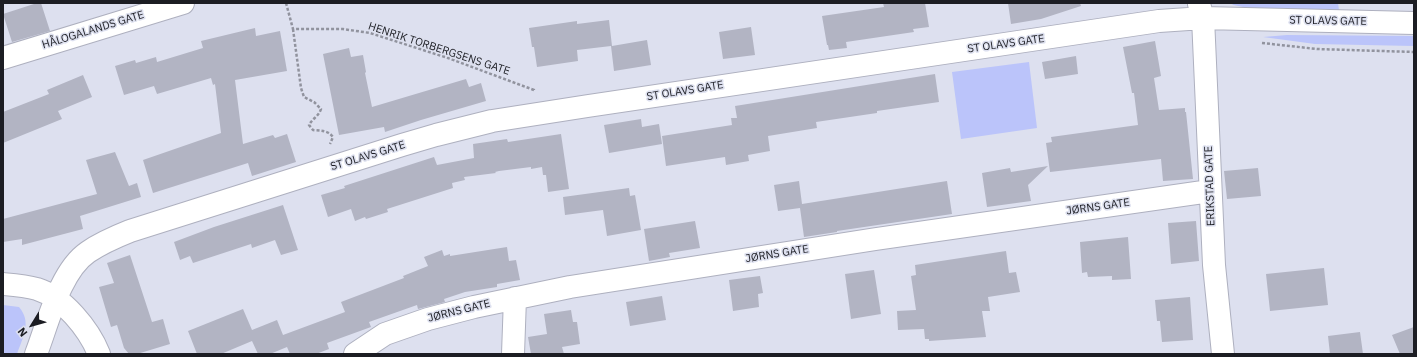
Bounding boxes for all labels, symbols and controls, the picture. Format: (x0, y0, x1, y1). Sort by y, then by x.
street label: HÅLOGALANDS GATE (40, 8, 146, 52)
street label: ST OLAVS GATE (1289, 14, 1367, 28)
street label: HENRIK TORBERGSENS GATE (366, 20, 512, 78)
street label: ST OLAVS GATE (967, 32, 1045, 56)
street label: ST OLAVS GATE (646, 78, 724, 104)
street label: ST OLAVS GATE (329, 138, 407, 174)
street label: ERIKSTAD GATE (1202, 146, 1218, 226)
street label: JØRNS GATE (1065, 196, 1131, 218)
street label: JØRNS GATE (744, 242, 810, 266)
street label: JØRNS GATE (426, 297, 492, 325)
north arrow (12, 305, 52, 345)
text: N (14, 325, 30, 340)

